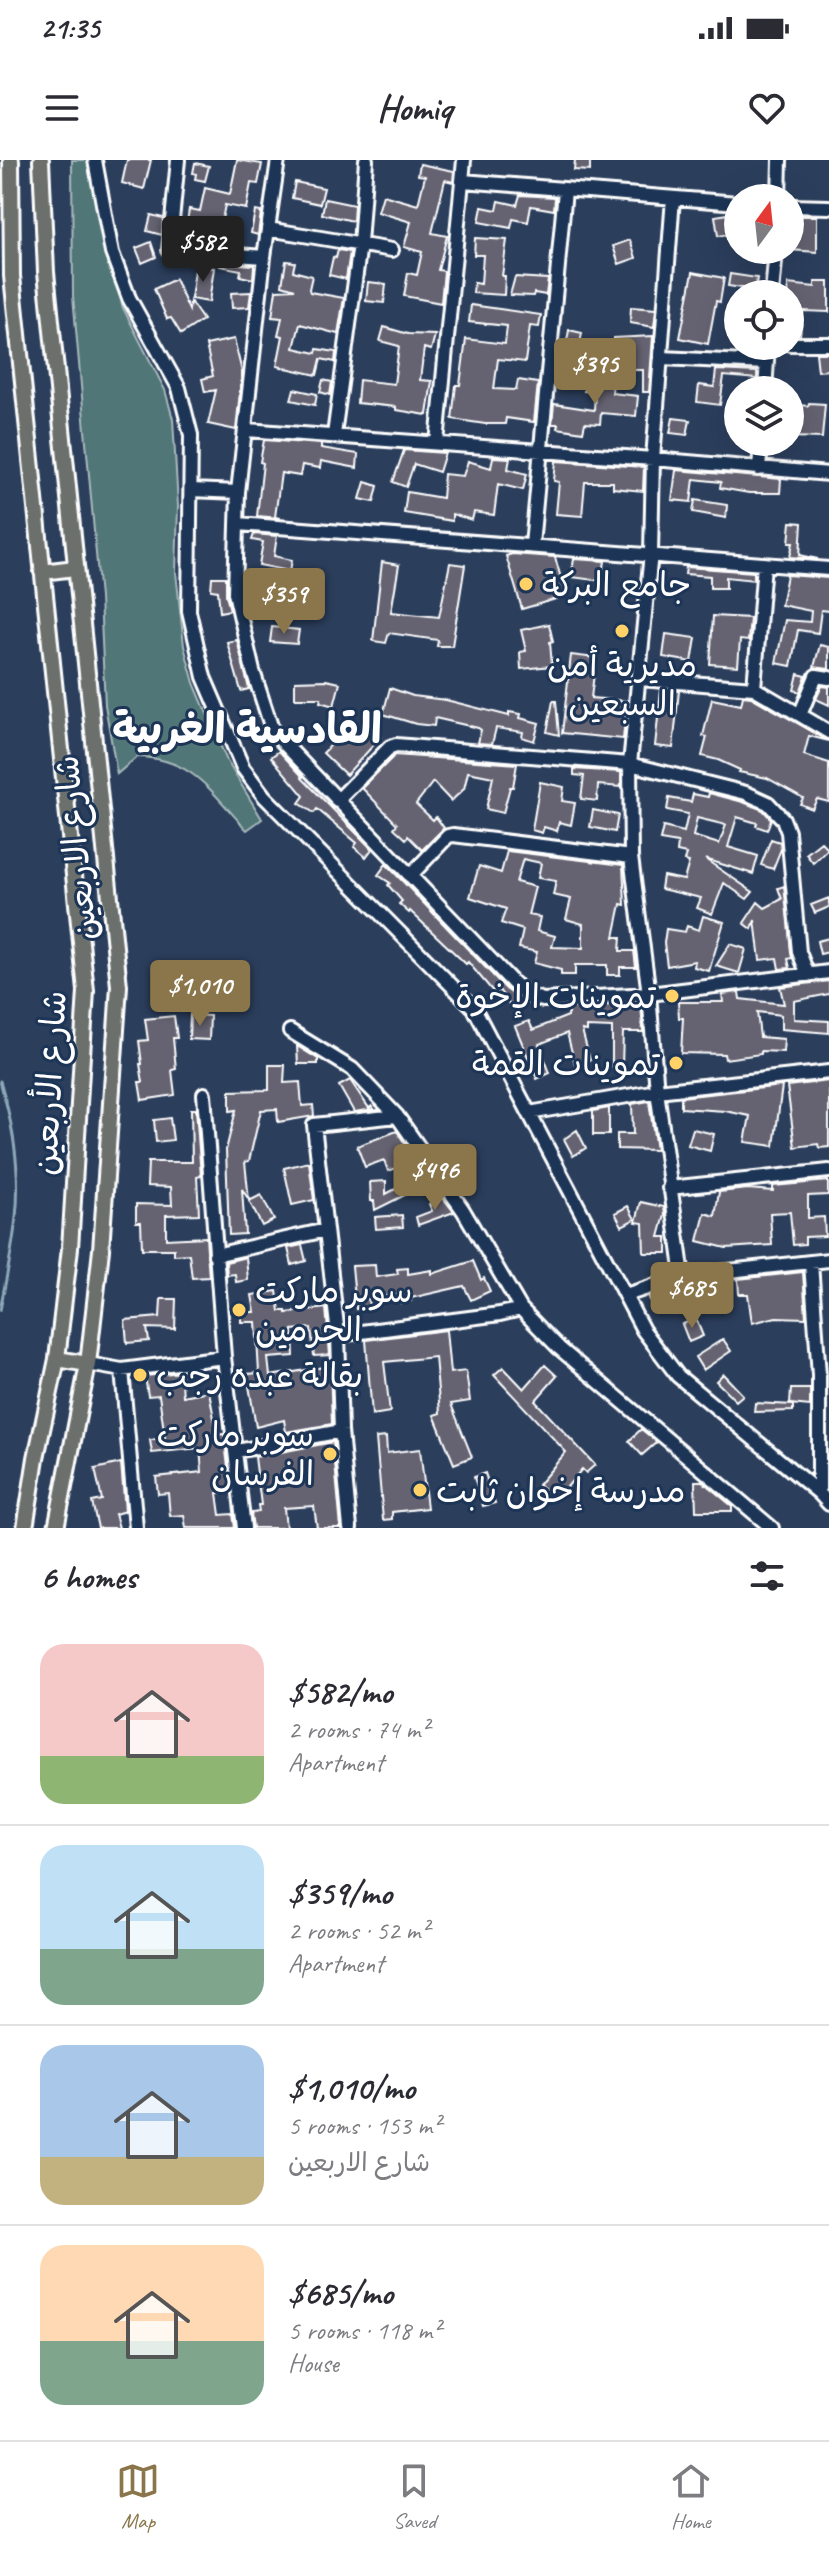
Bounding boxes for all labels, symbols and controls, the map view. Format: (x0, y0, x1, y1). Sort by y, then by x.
text: 21:35 (40, 9, 99, 47)
text: Homiq (377, 85, 452, 131)
icon: menu (40, 86, 84, 130)
icon: heart (745, 86, 789, 130)
north arrow (724, 184, 804, 264)
map controls (724, 184, 804, 456)
pin: $582 (156, 216, 250, 284)
text: $582 (180, 225, 226, 258)
button: locate (724, 280, 804, 360)
pin: $395 (548, 338, 642, 406)
text: $395 (572, 347, 618, 380)
button: layers (724, 376, 804, 456)
place label: جامع البركة (542, 563, 691, 609)
pin: $359 (237, 568, 331, 636)
marker: جامع البركة (517, 575, 535, 593)
text: $359 (261, 577, 307, 610)
marker: مديرية أمن السبعين (613, 622, 631, 640)
place label: مديرية أمن السبعين (547, 643, 697, 725)
district label: القادسية الغربية (112, 703, 382, 756)
street label: شارع الاربعين (44, 753, 109, 943)
pin: $1,010 (135, 960, 265, 1028)
text: $1,010 (168, 969, 232, 1002)
place label: تموينات الإخوة (455, 975, 657, 1018)
marker: تموينات الإخوة (663, 987, 681, 1005)
street label: شارع الأربعين (22, 989, 78, 1177)
place label: تموينات القمة (472, 1042, 661, 1085)
marker: تموينات القمة (667, 1054, 685, 1072)
pin: $496 (388, 1144, 482, 1212)
text: $496 (411, 1153, 459, 1186)
pin: $685 (645, 1262, 739, 1330)
place label: سوبر ماركت الحرمين (255, 1269, 413, 1351)
text: $685 (669, 1271, 715, 1304)
marker: سوبر ماركت الحرمين (230, 1301, 248, 1319)
place label: بقالة عبده رجب (156, 1354, 363, 1397)
marker: بقالة عبده رجب (131, 1366, 149, 1384)
place label: سوبر ماركت الفرسان (156, 1413, 314, 1495)
marker: سوبر ماركت الفرسان (321, 1445, 339, 1463)
place label: مدرسة إخوان ثابت (436, 1469, 685, 1512)
marker: مدرسة إخوان ثابت (411, 1481, 429, 1499)
icon: filters (745, 1554, 789, 1598)
text: 6 homes (40, 1555, 137, 1598)
text: $582/mo (288, 1670, 392, 1713)
icon: home (104, 1676, 200, 1772)
text: 2 rooms · 74 m² (288, 1713, 429, 1746)
text: Apartment (288, 1746, 384, 1779)
text: $359/mo (288, 1871, 392, 1914)
icon: home (104, 1877, 200, 1973)
text: 2 rooms · 52 m² (288, 1914, 429, 1947)
text: Apartment (288, 1947, 384, 1980)
text: $1,010/mo (288, 2066, 415, 2109)
icon: home (104, 2077, 200, 2173)
text: 5 rooms · 153 m² (288, 2109, 440, 2142)
text: شارع الاربعين (288, 2146, 430, 2179)
text: $685/mo (288, 2271, 393, 2314)
icon: home (104, 2277, 200, 2373)
text: 5 rooms · 118 m² (288, 2314, 440, 2347)
text: House (288, 2347, 339, 2380)
tab: Map (116, 2459, 160, 2535)
tab: Saved (392, 2459, 436, 2535)
tab: Home (669, 2459, 713, 2535)

